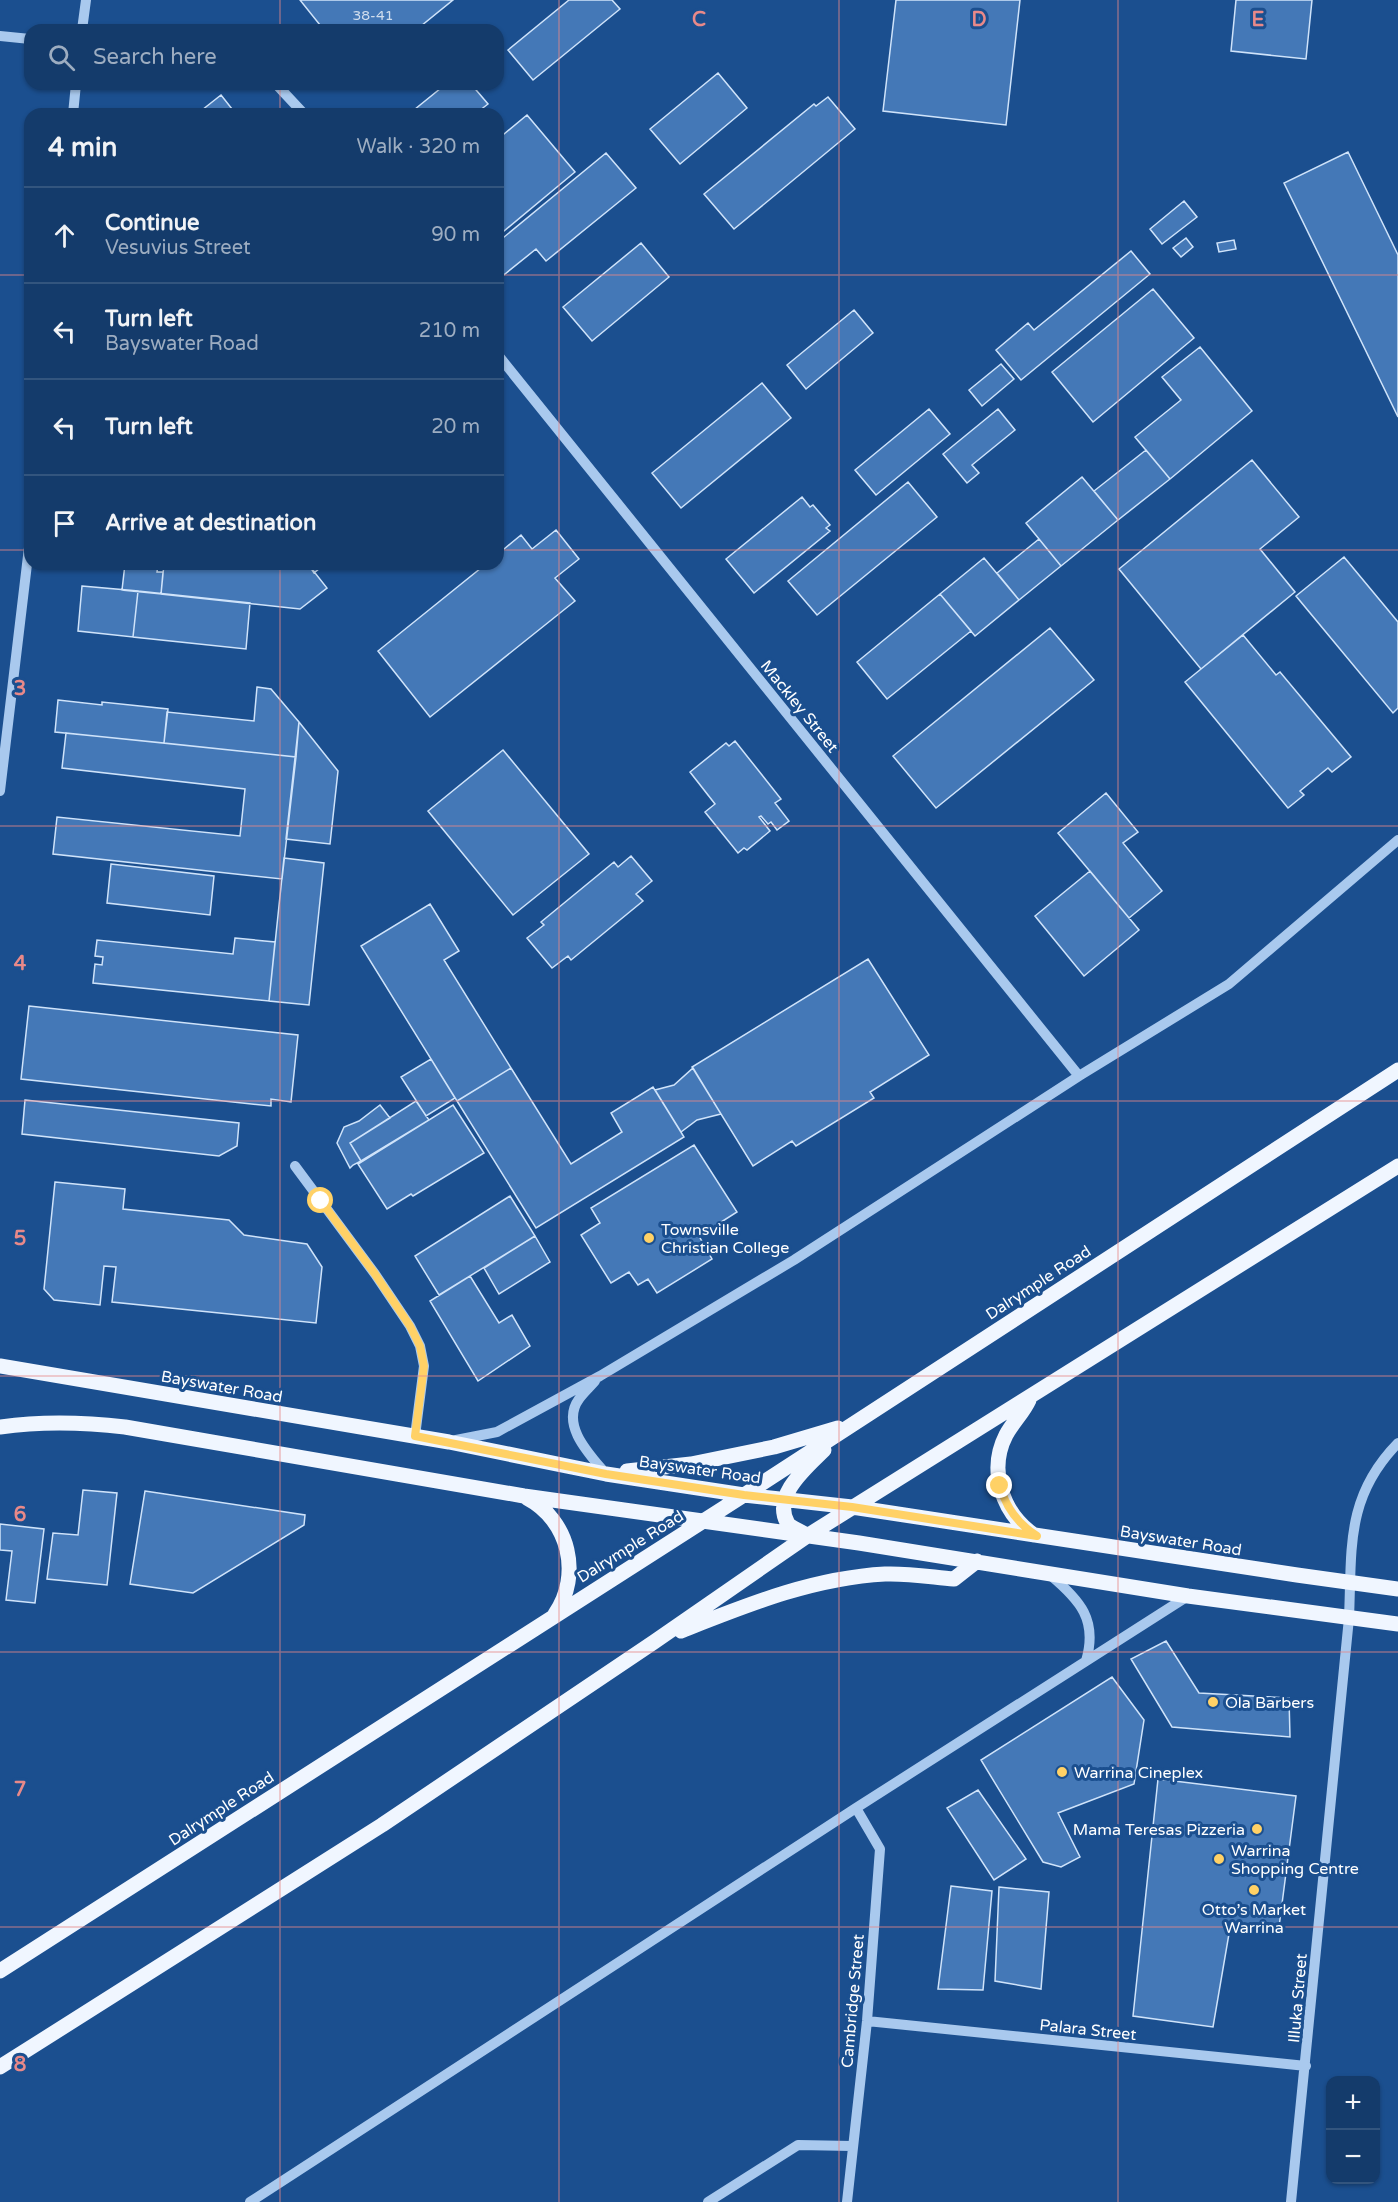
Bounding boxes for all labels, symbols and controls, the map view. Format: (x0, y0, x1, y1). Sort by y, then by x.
house number: 38-41 (352, 7, 394, 24)
text: C (692, 8, 706, 32)
text: D (971, 8, 987, 32)
text: E (1252, 8, 1265, 32)
search box (24, 24, 504, 90)
icon: search (45, 41, 78, 74)
text: Search here (93, 44, 217, 70)
text: 4 min (48, 132, 117, 163)
text: Walk · 320 m (357, 135, 480, 159)
text: Continue (105, 210, 200, 236)
icon: ahead (48, 219, 81, 252)
text: 90 m (431, 223, 480, 247)
text: Vesuvius Street (105, 236, 251, 260)
text: Turn left (105, 306, 193, 332)
icon: left (48, 315, 81, 348)
text: 210 m (419, 319, 480, 343)
text: Bayswater Road (105, 332, 259, 356)
icon: left (48, 411, 81, 444)
text: Turn left (105, 414, 193, 440)
text: 20 m (431, 415, 480, 439)
icon: arrive (48, 507, 81, 540)
text: Arrive at destination (105, 510, 316, 536)
street label: Mackley Street (756, 656, 843, 757)
text: 3 (14, 677, 26, 701)
text: 4 (14, 952, 27, 976)
route start (307, 1187, 333, 1213)
place label: Townsville Christian College (661, 1220, 789, 1258)
text: 5 (14, 1227, 26, 1251)
marker: Townsville Christian College (642, 1231, 656, 1245)
street label: Dalrymple Road (982, 1241, 1095, 1324)
street label: Bayswater Road (159, 1366, 284, 1408)
street label: Bayswater Road (638, 1452, 762, 1488)
route end (986, 1472, 1012, 1498)
text: 6 (14, 1503, 26, 1527)
street label: Dalrymple Road (574, 1506, 687, 1588)
street label: Bayswater Road (1118, 1521, 1243, 1560)
place label: Ola Barbers (1225, 1693, 1314, 1713)
marker: Ola Barbers (1206, 1695, 1220, 1709)
place label: Warrina Cineplex (1074, 1763, 1203, 1783)
marker: Warrina Cineplex (1055, 1765, 1069, 1779)
street label: Dalrymple Road (165, 1767, 278, 1850)
text: 7 (14, 1778, 26, 1802)
place label: Mama Teresas Pizzeria (1073, 1820, 1245, 1840)
marker: Mama Teresas Pizzeria (1250, 1822, 1264, 1836)
place label: Warrina Shopping Centre (1231, 1841, 1359, 1879)
marker: Warrina Shopping Centre (1212, 1852, 1226, 1866)
marker: Otto’s Market Warrina (1247, 1883, 1261, 1897)
place label: Otto’s Market Warrina (1202, 1900, 1306, 1938)
street label: Cambridge Street (837, 1933, 869, 2069)
street label: Illuka Street (1284, 1953, 1312, 2044)
street label: Palara Street (1038, 2015, 1137, 2045)
text: 8 (14, 2053, 26, 2077)
map controls (1326, 2076, 1380, 2184)
button: + (1326, 2076, 1380, 2130)
button: − (1326, 2130, 1380, 2184)

